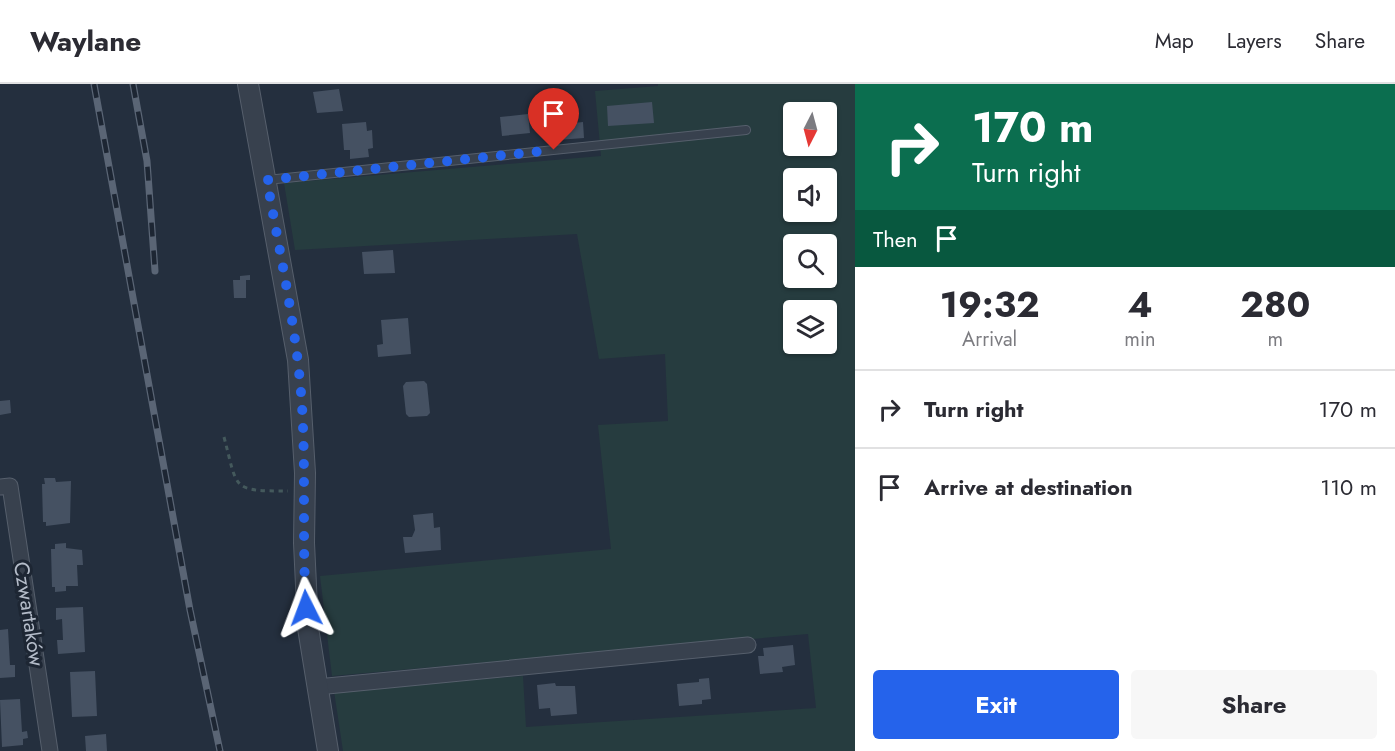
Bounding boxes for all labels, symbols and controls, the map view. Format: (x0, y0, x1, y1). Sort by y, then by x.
text: Waylane (30, 21, 141, 62)
text: Map (1155, 26, 1194, 56)
text: Layers (1227, 26, 1282, 56)
text: Share (1315, 26, 1365, 56)
pin (528, 88, 579, 150)
icon: arrive (537, 97, 570, 130)
text: 170 m (972, 97, 1094, 158)
north arrow (783, 102, 837, 156)
map controls (783, 102, 837, 354)
icon: right (873, 108, 951, 186)
text: Turn right (972, 153, 1080, 192)
button: sound (783, 168, 837, 222)
icon: arrive (930, 222, 963, 255)
text: Then (873, 223, 918, 255)
button: search (783, 234, 837, 288)
text: 19:32 (940, 278, 1040, 330)
text: 4 (1127, 278, 1153, 330)
text: 280 (1240, 278, 1310, 330)
button: layers (783, 300, 837, 354)
text: Arrival (962, 325, 1017, 354)
text: min (1124, 325, 1156, 354)
text: m (1267, 325, 1283, 354)
icon: right (873, 393, 906, 426)
text: Turn right (924, 393, 1024, 425)
text: 170 m (1319, 393, 1377, 425)
icon: arrive (873, 471, 906, 504)
text: Arrive at destination (924, 471, 1133, 503)
text: 110 m (1320, 471, 1377, 503)
street label: Czwartaków (6, 560, 52, 669)
position arrow (274, 576, 338, 640)
button: Exit (873, 670, 1119, 739)
button: Share (1131, 670, 1377, 739)

